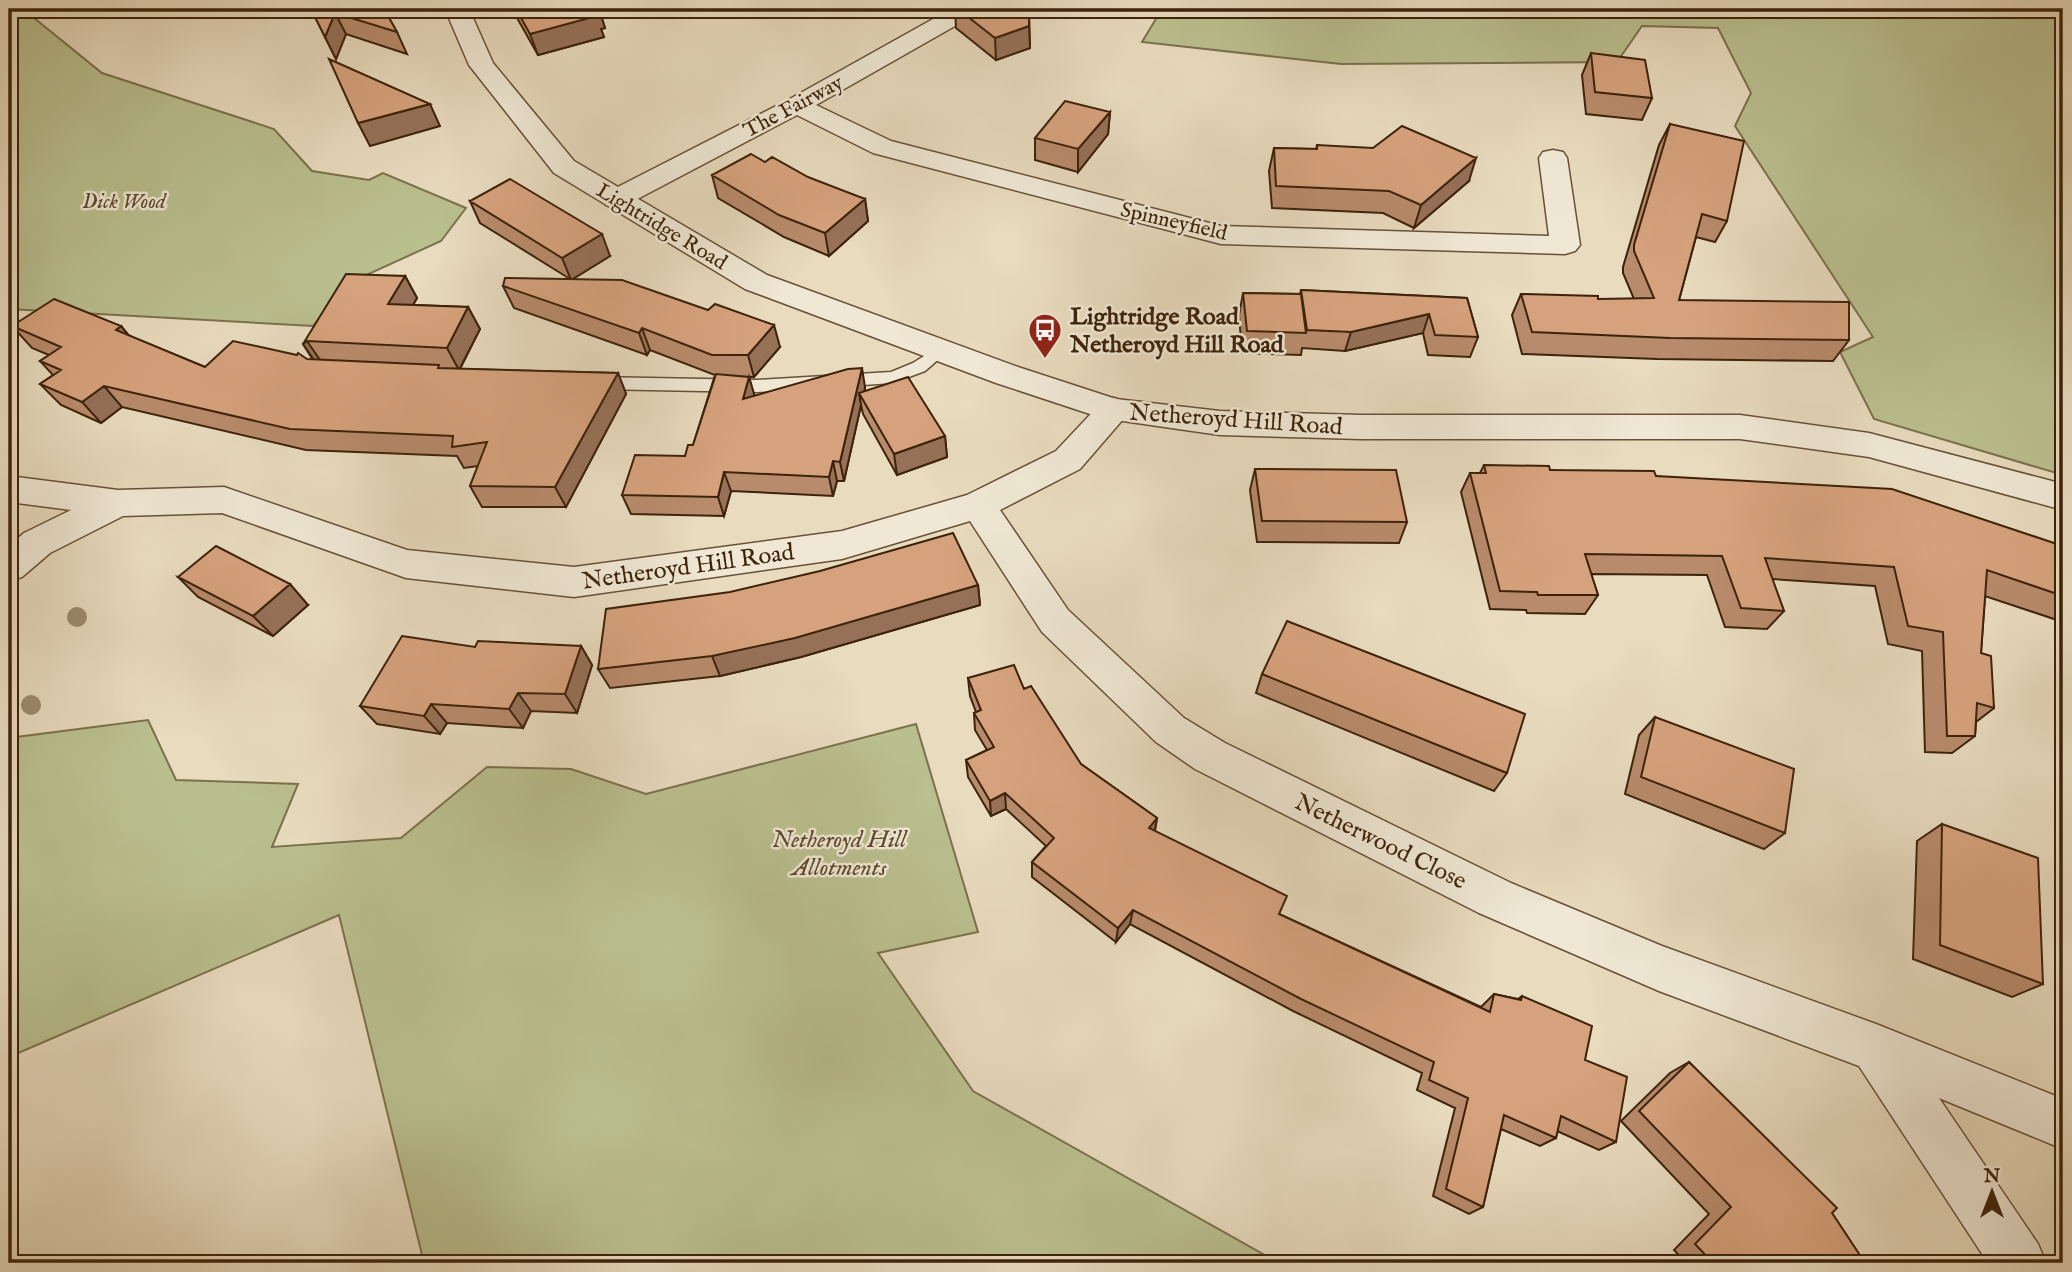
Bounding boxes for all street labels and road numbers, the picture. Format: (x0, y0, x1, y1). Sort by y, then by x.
street label: The Fairway (739, 69, 849, 145)
street label: Lightridge Road (591, 178, 732, 277)
street label: Spinneyfield (1118, 197, 1230, 248)
street label: Netheroyd Hill Road (1128, 398, 1344, 443)
street label: Netheroyd Hill Road (580, 537, 796, 598)
street label: Netherwood Close (1289, 787, 1471, 897)

